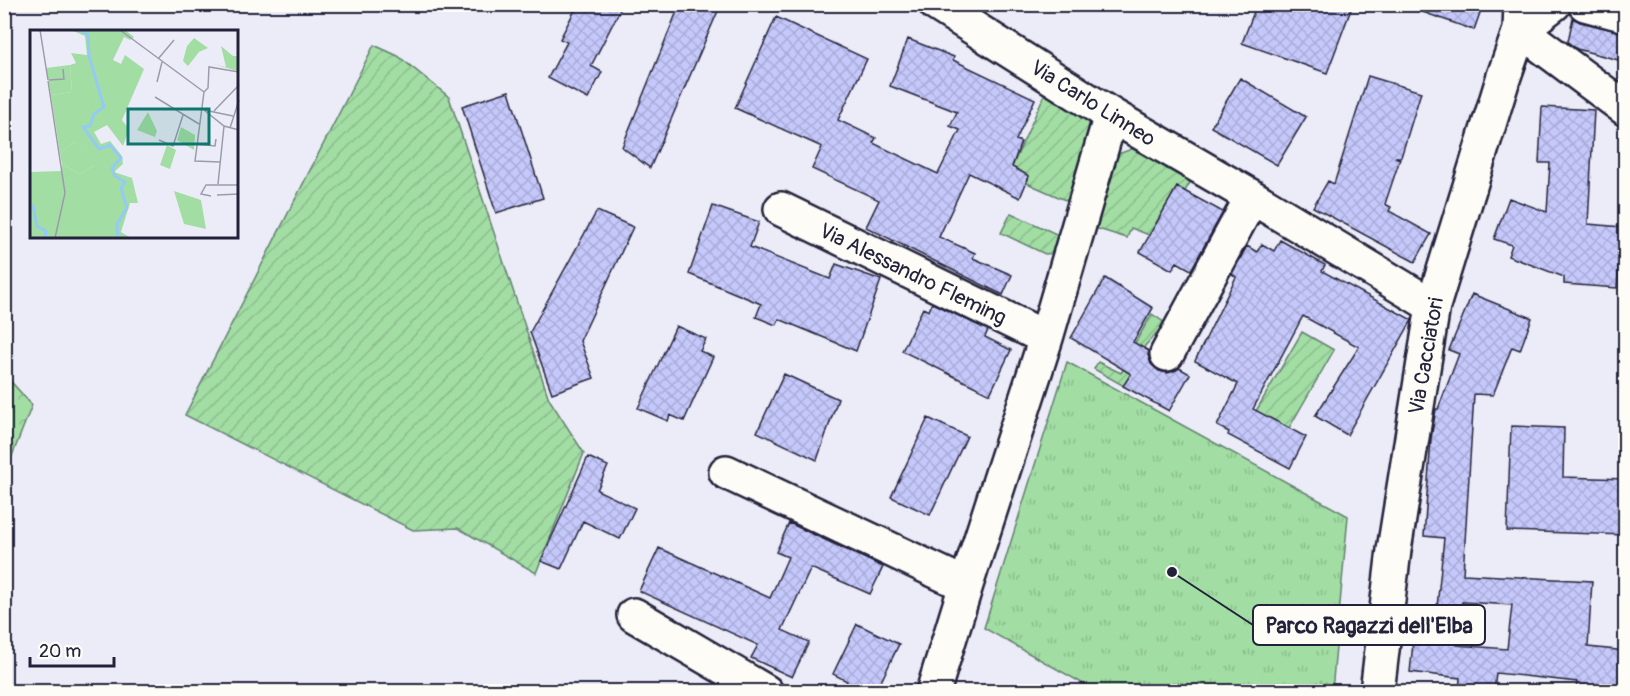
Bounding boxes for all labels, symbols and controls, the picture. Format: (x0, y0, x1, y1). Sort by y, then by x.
inset map (30, 30, 238, 238)
street label: Via Carlo Linneo (1025, 54, 1160, 153)
street label: Via Alessandro Fleming (815, 217, 1011, 332)
street label: Via Cacciatori (1403, 295, 1450, 417)
callout: Parco Ragazzi dell'Elba (1253, 605, 1485, 645)
text: Parco Ragazzi dell'Elba (1265, 612, 1473, 640)
scale bar (30, 630, 114, 668)
text: 20 m (39, 640, 81, 663)

